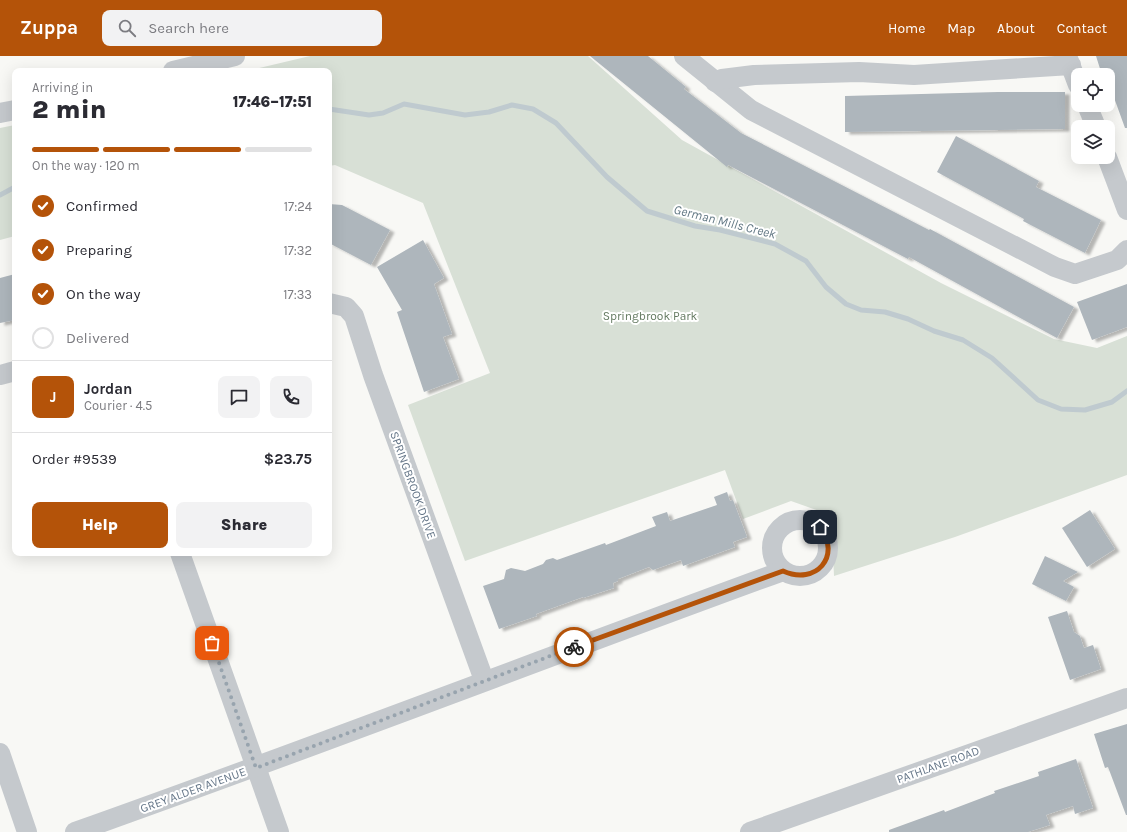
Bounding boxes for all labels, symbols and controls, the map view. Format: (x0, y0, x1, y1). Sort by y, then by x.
search box (102, 10, 382, 46)
text: Zuppa (20, 17, 78, 39)
icon: search (116, 17, 138, 39)
text: Search here (148, 19, 229, 37)
text: Home (888, 20, 925, 37)
text: Map (947, 20, 975, 37)
text: About (997, 20, 1035, 37)
text: Contact (1057, 20, 1107, 37)
map controls (1071, 68, 1115, 164)
button: locate (1071, 68, 1115, 112)
text: Arriving in (32, 80, 93, 95)
text: 17:46–17:51 (233, 93, 312, 111)
text: 2 min (32, 94, 107, 125)
button: layers (1071, 120, 1115, 164)
text: On the way · 120 m (32, 158, 140, 173)
icon: check (32, 195, 54, 217)
text: Confirmed (66, 197, 138, 215)
text: 17:24 (284, 199, 312, 214)
water label: German Mills Creek (672, 202, 778, 241)
icon: check (32, 239, 54, 261)
text: Preparing (66, 241, 132, 259)
text: 17:32 (283, 243, 312, 258)
icon: check (32, 283, 54, 305)
text: On the way (66, 285, 140, 303)
text: 17:33 (283, 287, 312, 302)
park label: Springbrook Park (603, 309, 698, 323)
text: Delivered (66, 329, 130, 347)
button: chat (218, 376, 260, 418)
button: phone (270, 376, 312, 418)
text: Jordan (84, 380, 132, 398)
text: J (50, 388, 56, 406)
text: Courier · 4.5 (84, 398, 152, 413)
street label: SPRINGBROOK DRIVE (387, 429, 439, 541)
text: Order #9539 (32, 450, 117, 468)
text: $23.75 (264, 450, 312, 468)
button: Help (32, 502, 168, 548)
button: Share (176, 502, 312, 548)
pin (803, 510, 837, 544)
icon: home (809, 516, 831, 538)
pin (195, 626, 229, 660)
courier (554, 627, 594, 667)
icon: bag (201, 632, 223, 654)
icon: bike (563, 636, 585, 658)
street label: PATHLANE ROAD (895, 744, 981, 786)
street label: GREY ALDER AVENUE (138, 764, 248, 816)

